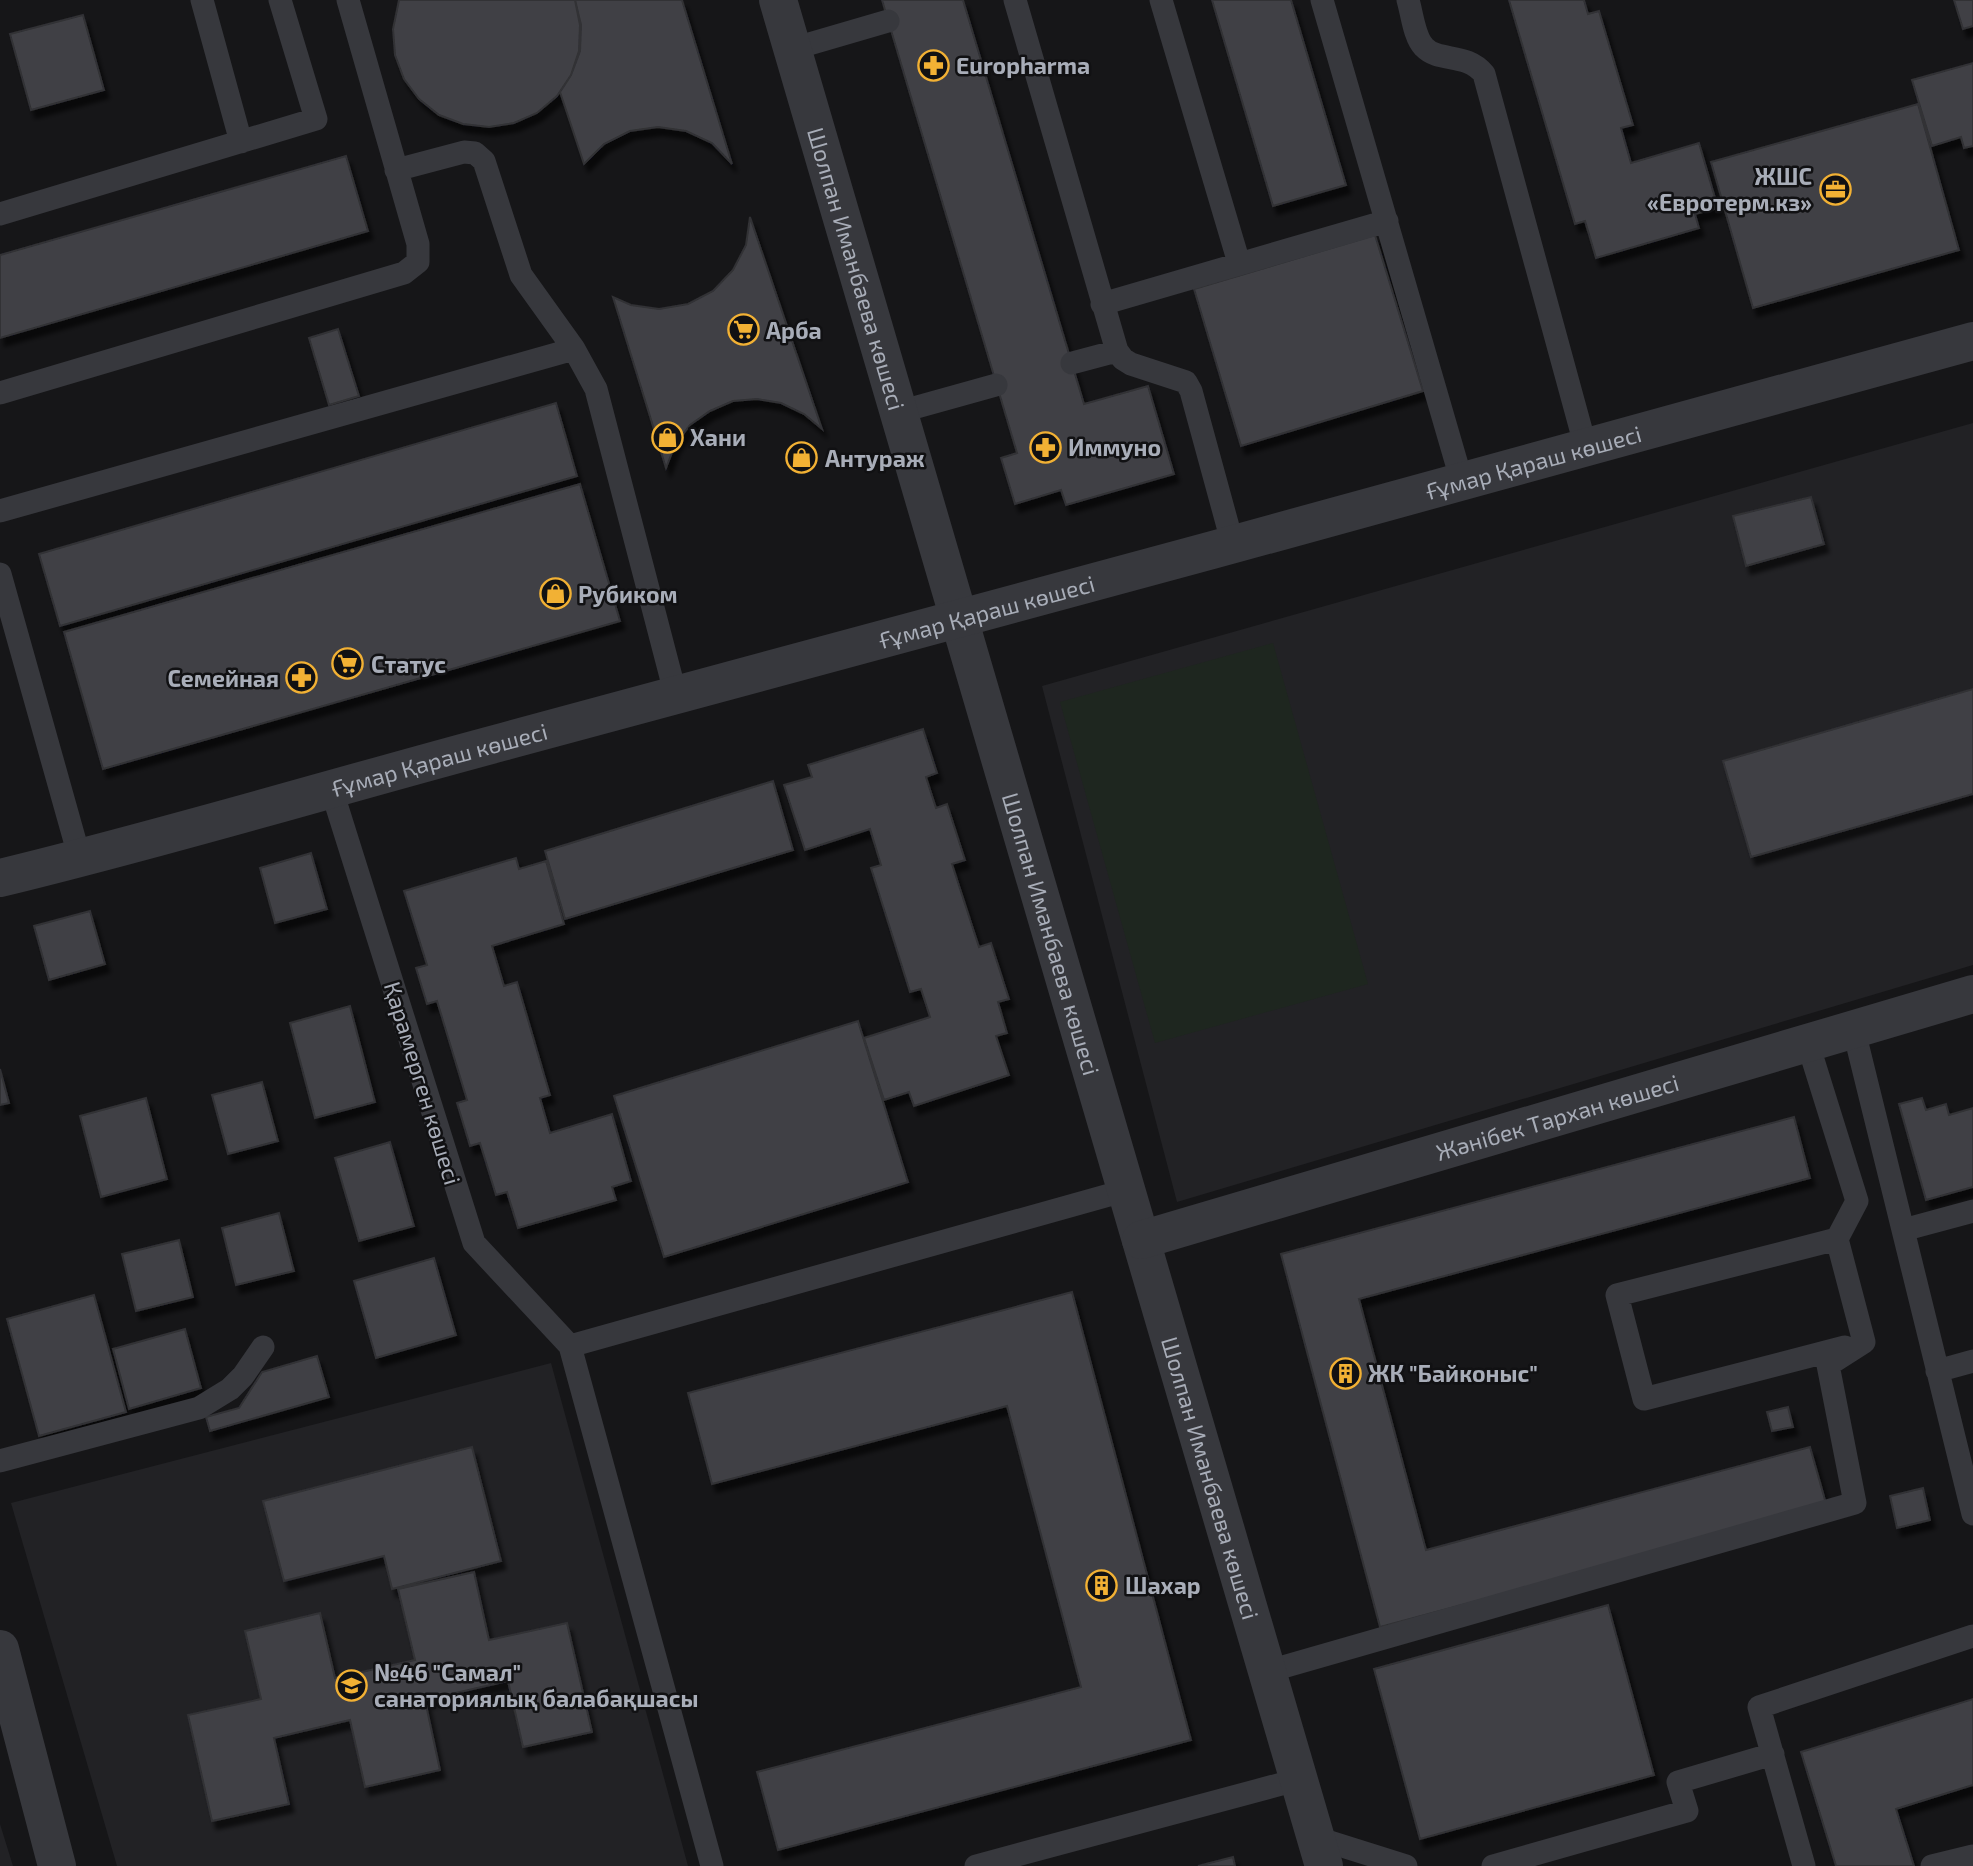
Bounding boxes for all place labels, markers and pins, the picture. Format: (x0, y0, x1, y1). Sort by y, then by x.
pharmacy icon: Europharma (916, 48, 950, 82)
place label: Europharma (956, 51, 1090, 79)
place label: ЖШС «Евротерм.кз» (1647, 162, 1812, 216)
office icon: ЖШС «Евротерм.кз» (1818, 172, 1852, 206)
supermarket icon: Арба (726, 313, 760, 347)
place label: Арба (766, 316, 822, 344)
shop icon: Хани (650, 420, 684, 454)
place label: Хани (690, 423, 746, 451)
pharmacy icon: Иммуно (1028, 430, 1062, 464)
place label: Иммуно (1068, 433, 1161, 461)
shop icon: Антураж (785, 441, 819, 475)
place label: Антураж (825, 444, 925, 472)
shop icon: Рубиком (538, 577, 572, 611)
place label: Рубиком (578, 580, 678, 608)
supermarket icon: Статус (331, 647, 365, 681)
place label: Статус (371, 650, 446, 678)
pharmacy icon: Семейная (285, 661, 319, 695)
place label: Семейная (167, 664, 279, 692)
building icon: ЖК "Байконыс" (1328, 1356, 1362, 1390)
place label: ЖК "Байконыс" (1368, 1359, 1538, 1387)
building icon: Шахар (1085, 1568, 1119, 1602)
place label: Шахар (1125, 1571, 1201, 1599)
place label: №46 "Самал" санаториялық балабақшасы (374, 1658, 698, 1712)
school or university icon: №46 "Самал" санаториялық балабақшасы (334, 1668, 368, 1702)

